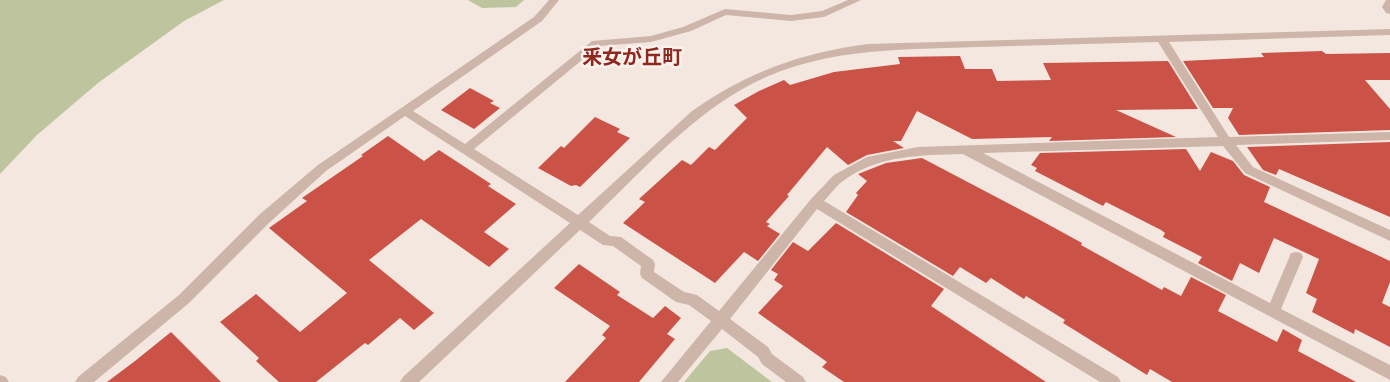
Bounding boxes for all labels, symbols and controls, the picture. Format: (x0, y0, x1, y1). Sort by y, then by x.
district label: 釆女が丘町 (582, 46, 682, 70)

